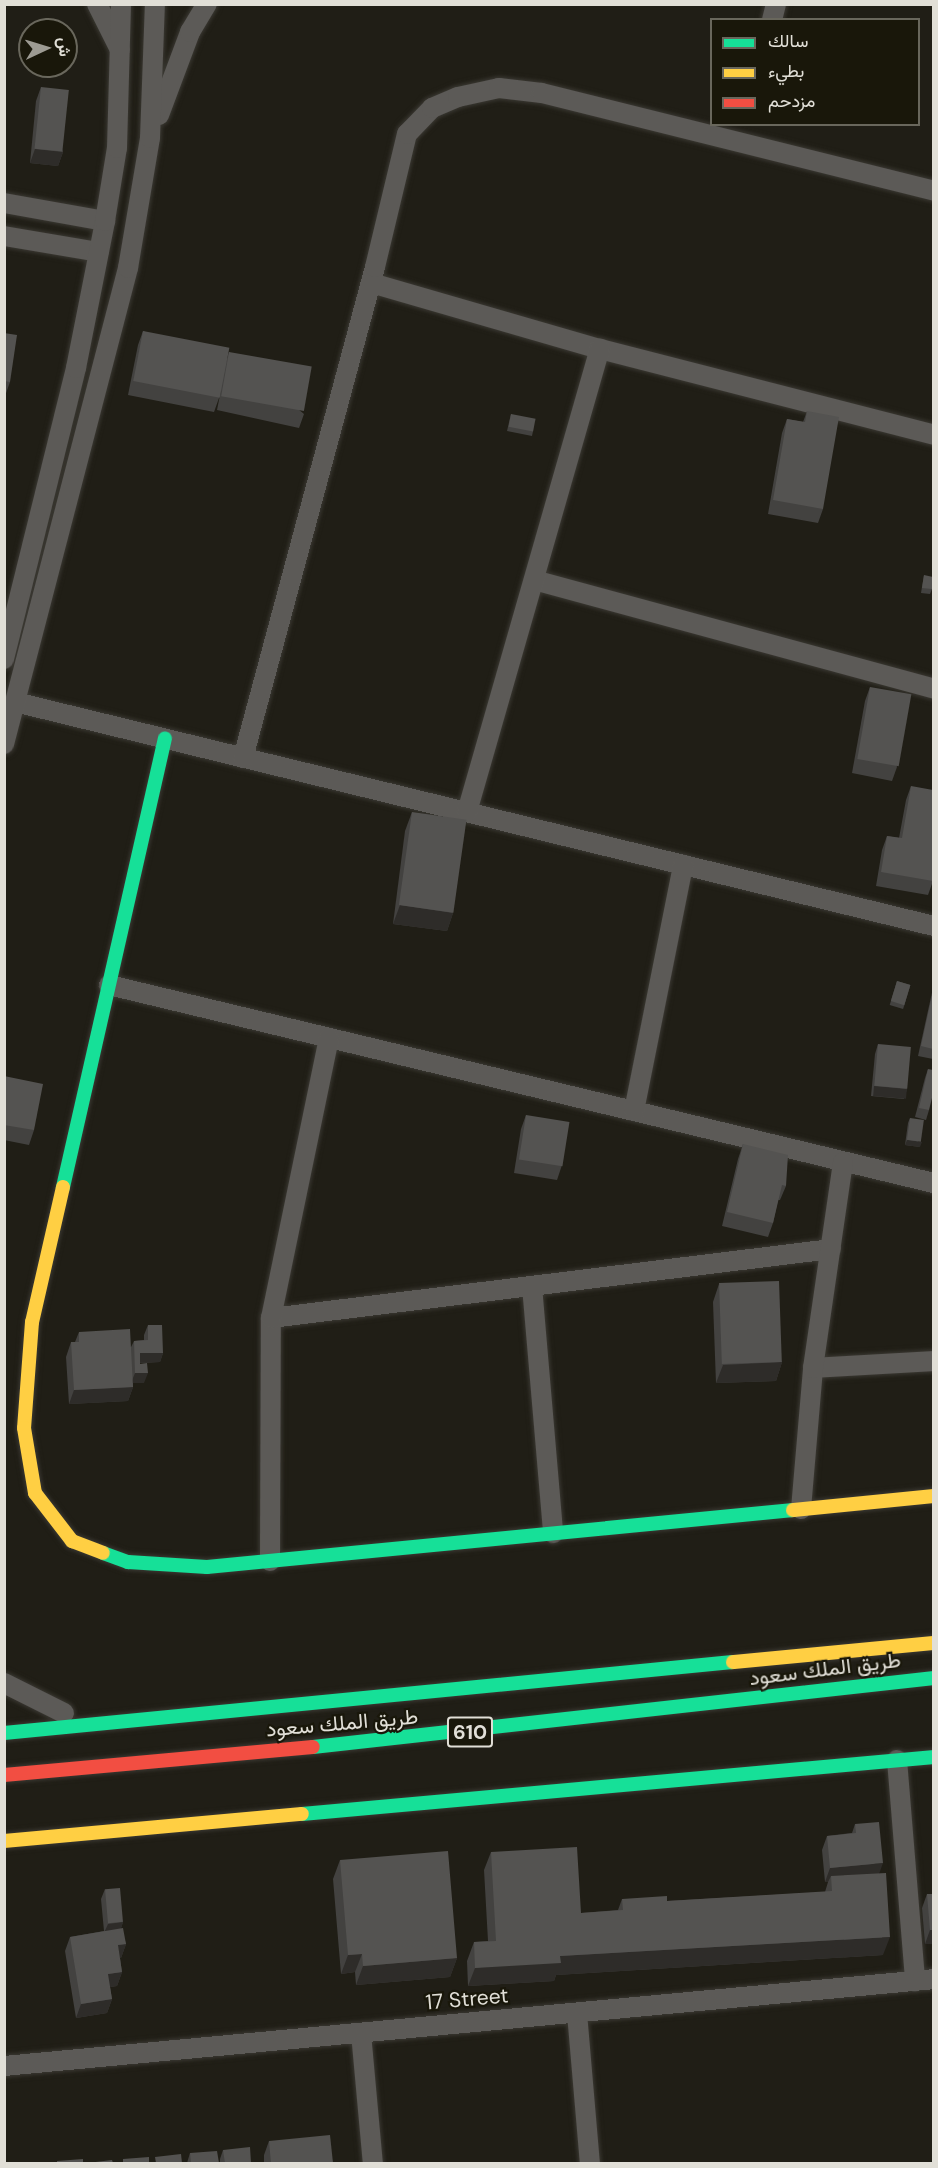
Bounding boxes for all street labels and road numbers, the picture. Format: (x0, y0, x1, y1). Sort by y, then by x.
street label: طريق الملك سعود (748, 1647, 902, 1691)
street label: طريق الملك سعود (265, 1704, 419, 1742)
road number: 610 (446, 1715, 494, 1749)
street label: 17 Street (425, 1983, 509, 2015)

